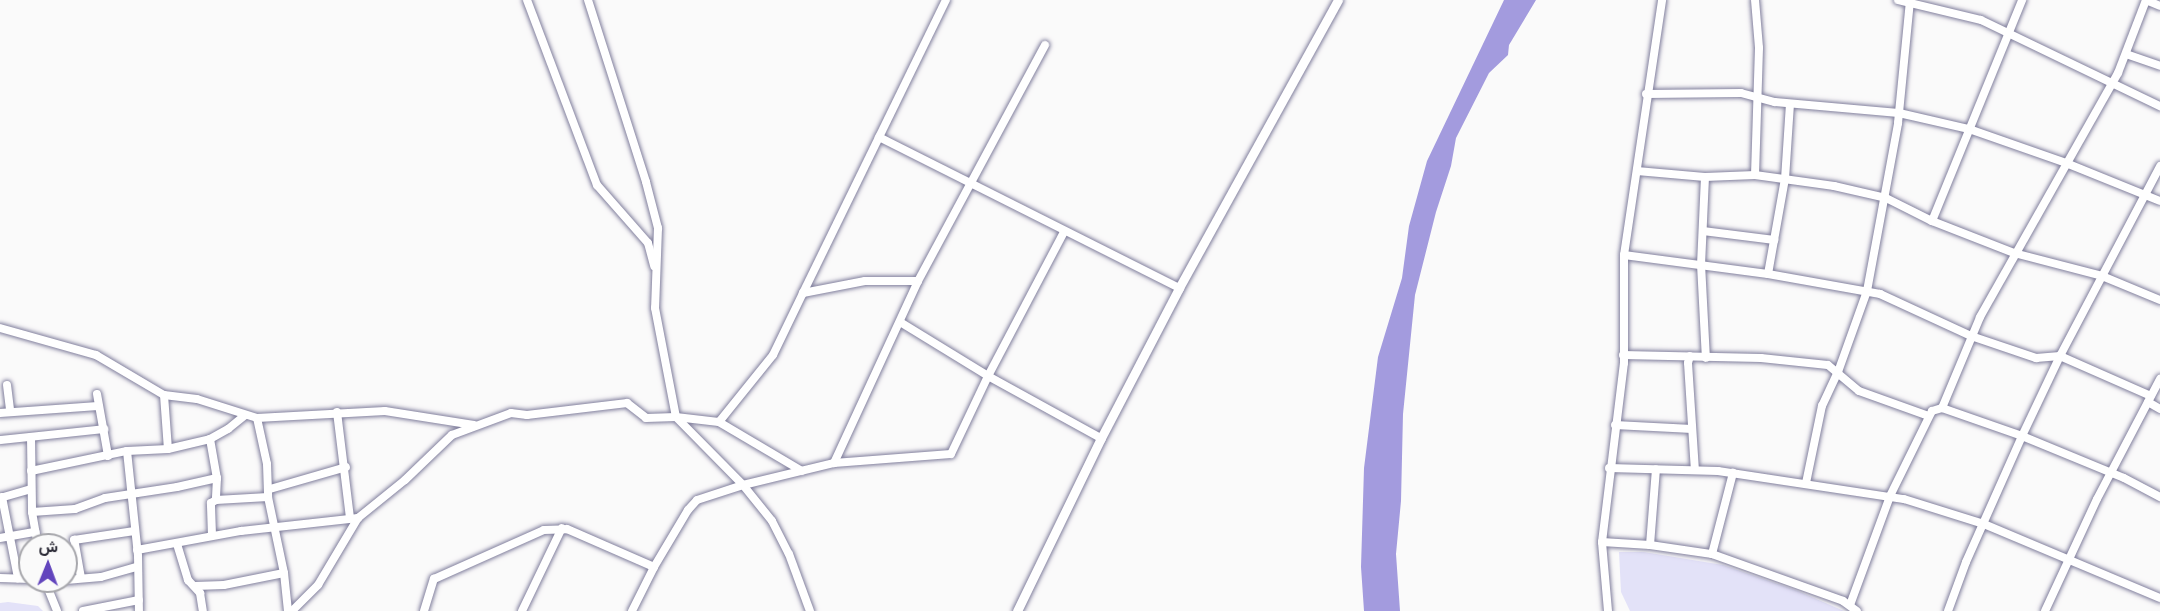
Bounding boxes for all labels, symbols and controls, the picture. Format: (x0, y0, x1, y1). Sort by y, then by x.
north arrow (18, 533, 78, 593)
text: ش (38, 536, 58, 558)

